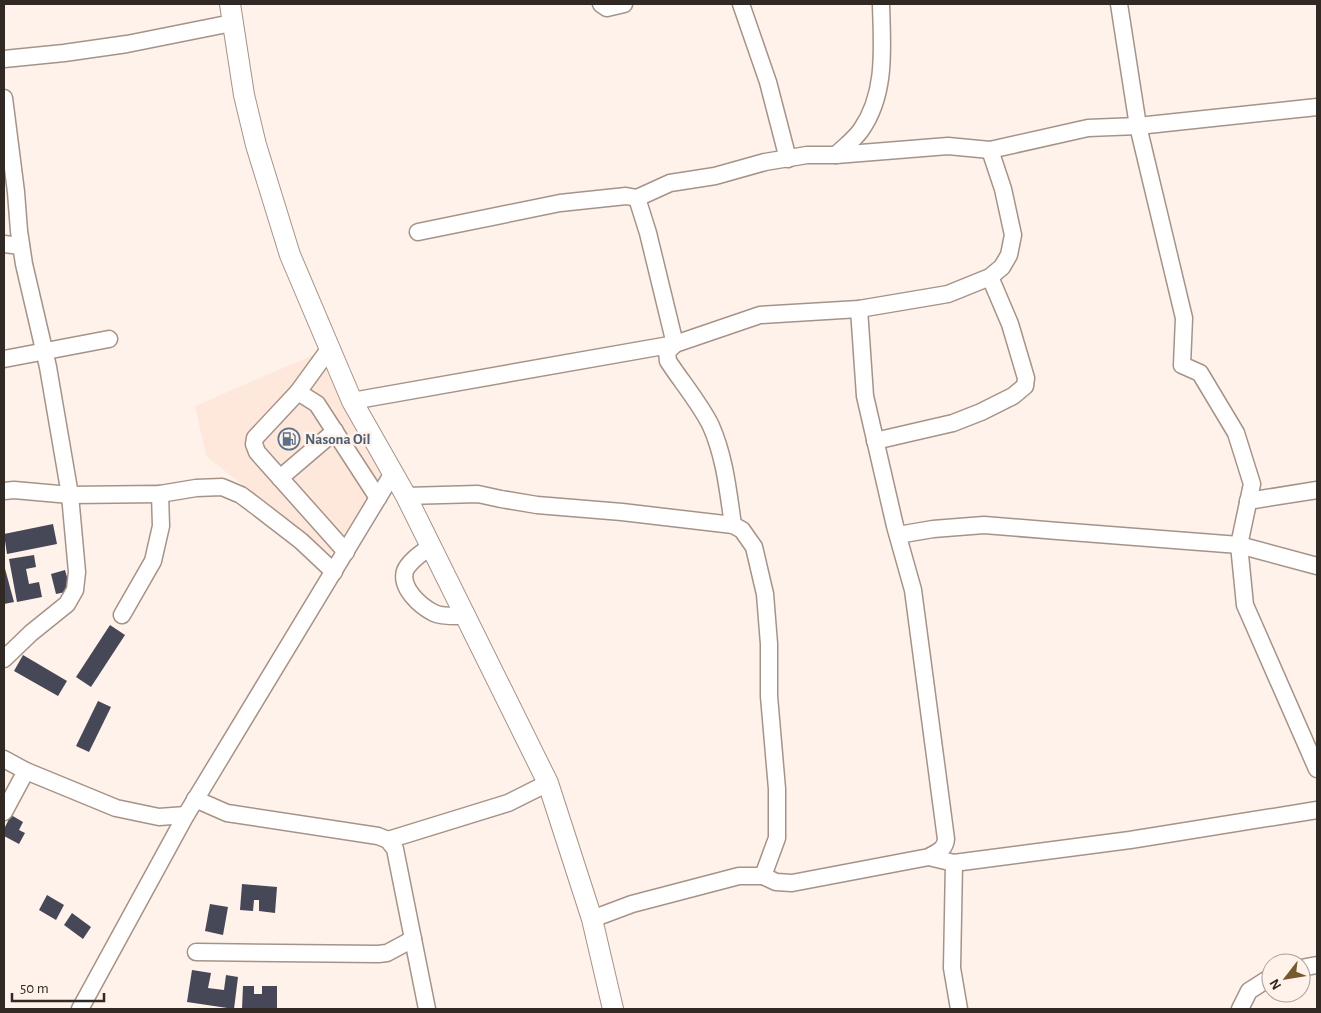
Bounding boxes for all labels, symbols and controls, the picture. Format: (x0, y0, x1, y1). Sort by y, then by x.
fuel station icon: Nasona Oil (277, 427, 301, 451)
place label: Nasona Oil (305, 432, 370, 447)
north arrow (1261, 953, 1311, 1003)
scale bar (12, 970, 105, 1002)
text: N (1267, 976, 1284, 992)
text: 50 m (20, 981, 49, 996)

